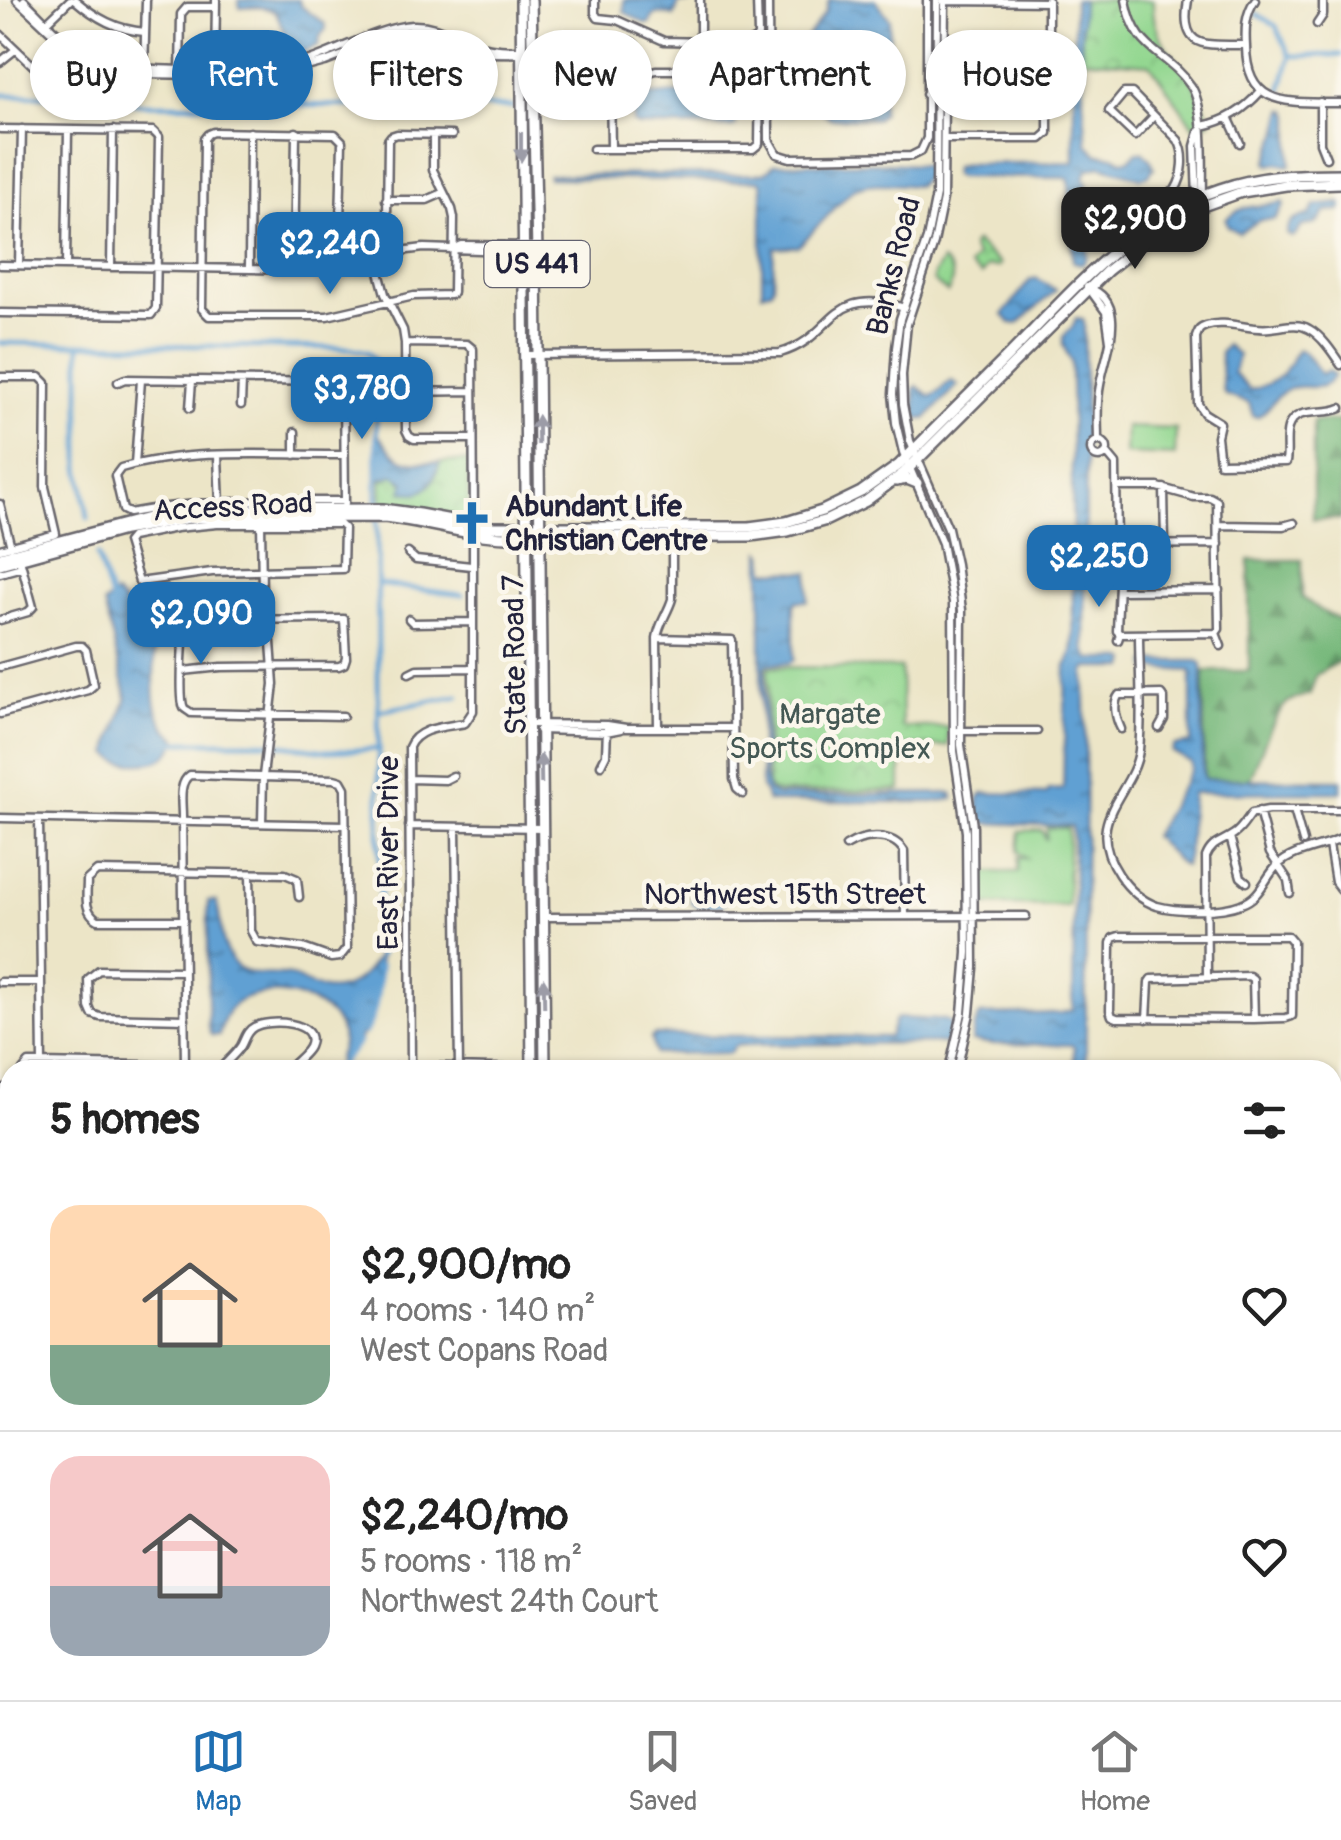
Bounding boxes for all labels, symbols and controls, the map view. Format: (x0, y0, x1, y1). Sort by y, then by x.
chip: Buy (30, 30, 152, 120)
chip: Rent (172, 30, 313, 120)
chip: Filters (333, 30, 498, 120)
chip: New (518, 30, 652, 120)
chip: Apartment (672, 30, 906, 120)
chip: House (926, 30, 1087, 120)
one-way arrow (513, 131, 529, 163)
pin: $2,900 (1054, 187, 1216, 272)
street label: Banks Road (859, 193, 929, 339)
text: $2,900 (1083, 199, 1187, 239)
pin: $2,240 (249, 212, 411, 297)
text: $2,240 (279, 224, 381, 264)
road number: US 441 (484, 241, 590, 287)
pin: $3,780 (281, 357, 443, 442)
text: $3,780 (313, 369, 411, 409)
one-way arrow (530, 414, 546, 446)
street label: Access Road (152, 484, 314, 530)
place label: Abundant Life Christian Centre (505, 488, 709, 559)
church icon: Abundant Life Christian Centre (448, 499, 496, 547)
pin: $2,250 (1018, 525, 1180, 610)
text: $2,250 (1049, 537, 1149, 577)
street label: State Road 7 (495, 574, 535, 736)
pin: $2,090 (120, 582, 282, 667)
text: $2,090 (149, 594, 253, 634)
park label: Margate Sports Complex (729, 696, 931, 767)
one-way arrow (533, 752, 549, 784)
street label: East River Drive (370, 755, 407, 950)
street label: Northwest 15th Street (644, 876, 927, 913)
one-way arrow (536, 976, 552, 1008)
icon: filters (1237, 1093, 1292, 1148)
text: 5 homes (50, 1094, 200, 1146)
text: $2,900/mo (360, 1239, 571, 1291)
icon: home (130, 1245, 250, 1365)
icon: heart (1237, 1278, 1292, 1333)
text: 4 rooms · 140 m² (360, 1291, 595, 1331)
text: West Copans Road (360, 1331, 609, 1371)
text: $2,240/mo (360, 1490, 568, 1542)
icon: home (130, 1496, 250, 1616)
icon: heart (1237, 1529, 1292, 1584)
text: 5 rooms · 118 m² (360, 1542, 582, 1582)
text: Northwest 24th Court (360, 1582, 658, 1622)
tab: Map (191, 1724, 246, 1819)
tab: Saved (628, 1724, 697, 1819)
tab: Home (1079, 1724, 1150, 1819)

